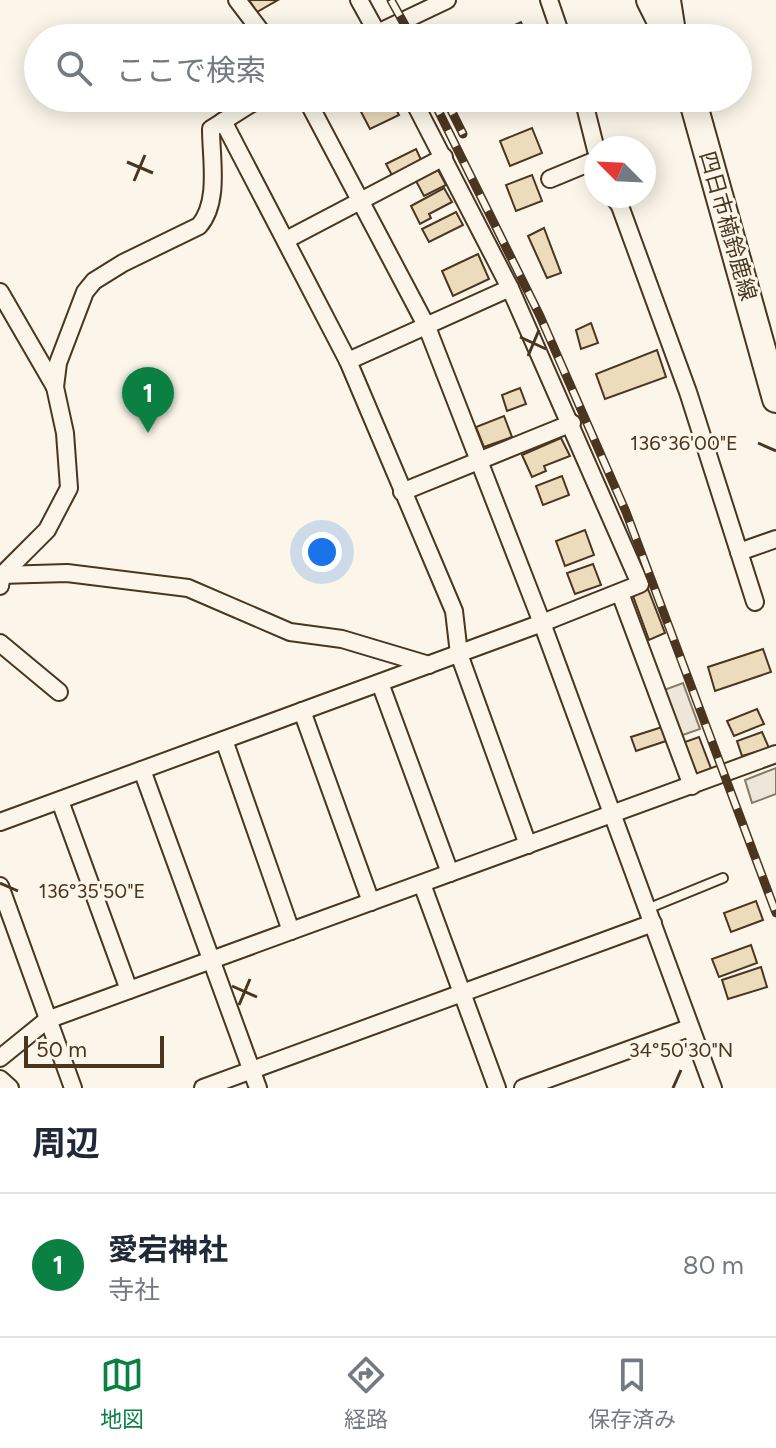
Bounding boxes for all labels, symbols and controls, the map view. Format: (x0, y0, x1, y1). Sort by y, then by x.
search box (24, 24, 752, 112)
icon: search (52, 46, 96, 90)
text: ここで検索 (116, 52, 266, 89)
north arrow (584, 136, 656, 208)
street label: 四日市楠鈴鹿線 (694, 148, 762, 304)
pin: 1 (122, 367, 174, 433)
text: 136°36'00"E (630, 431, 738, 455)
your location (302, 532, 342, 572)
text: 136°35'50"E (39, 879, 145, 903)
scale bar (24, 1032, 164, 1068)
text: 50 m (36, 1036, 87, 1063)
text: 34°50'30"N (629, 1038, 733, 1062)
text: 周辺 (32, 1123, 100, 1164)
text: 愛宕神社 (108, 1231, 228, 1268)
text: 1 (53, 1249, 63, 1281)
text: 80 m (683, 1249, 744, 1281)
text: 寺社 (108, 1274, 160, 1306)
tab: 地図 (100, 1353, 144, 1433)
tab: 経路 (344, 1353, 388, 1433)
tab: 保存済み (588, 1353, 676, 1433)

